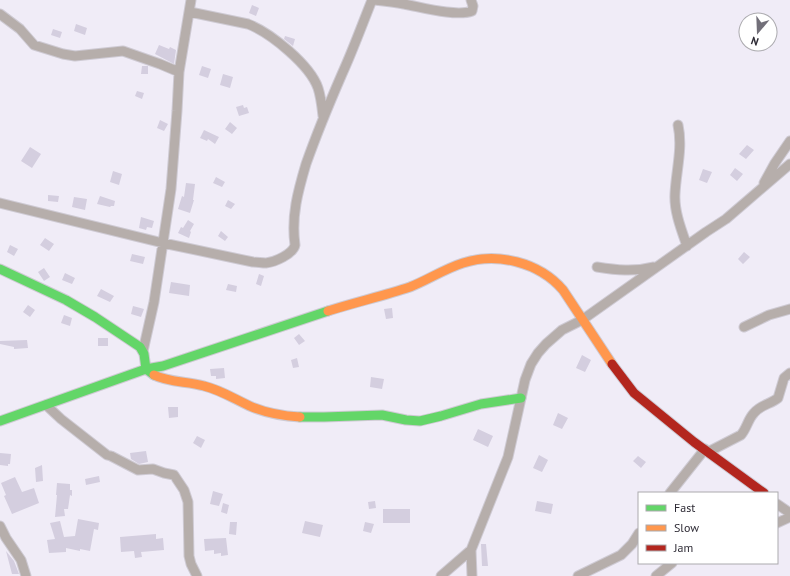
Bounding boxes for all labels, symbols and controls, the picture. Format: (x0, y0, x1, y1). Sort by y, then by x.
north arrow (738, 12, 778, 52)
text: N (749, 34, 760, 49)
legend (638, 492, 778, 564)
text: Fast (674, 500, 695, 515)
text: Slow (674, 520, 699, 535)
text: Jam (673, 540, 693, 555)

